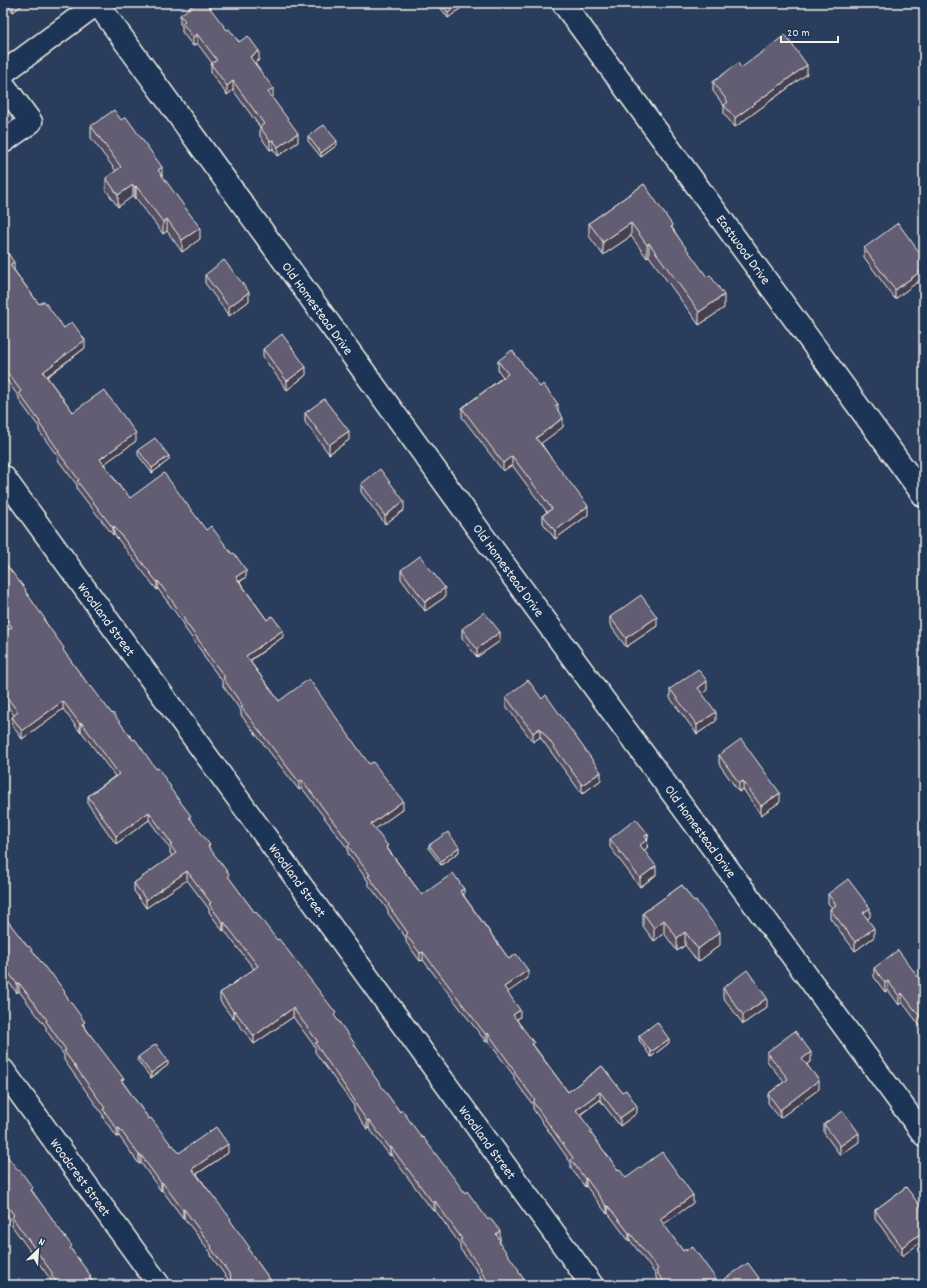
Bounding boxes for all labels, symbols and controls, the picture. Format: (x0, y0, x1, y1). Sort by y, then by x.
scale bar (781, 18, 838, 44)
text: 20 m (787, 25, 810, 42)
street label: Eastwood Drive (710, 211, 775, 289)
street label: Old Homestead Drive (276, 258, 357, 360)
street label: Old Homestead Drive (467, 520, 548, 622)
street label: Woodland Street (72, 579, 139, 661)
street label: Old Homestead Drive (659, 781, 740, 883)
street label: Woodland Street (263, 840, 330, 922)
street label: Woodland Street (453, 1102, 520, 1184)
street label: Woodcrest Street (44, 1135, 115, 1221)
north arrow (18, 1230, 58, 1270)
text: N (36, 1234, 48, 1251)

